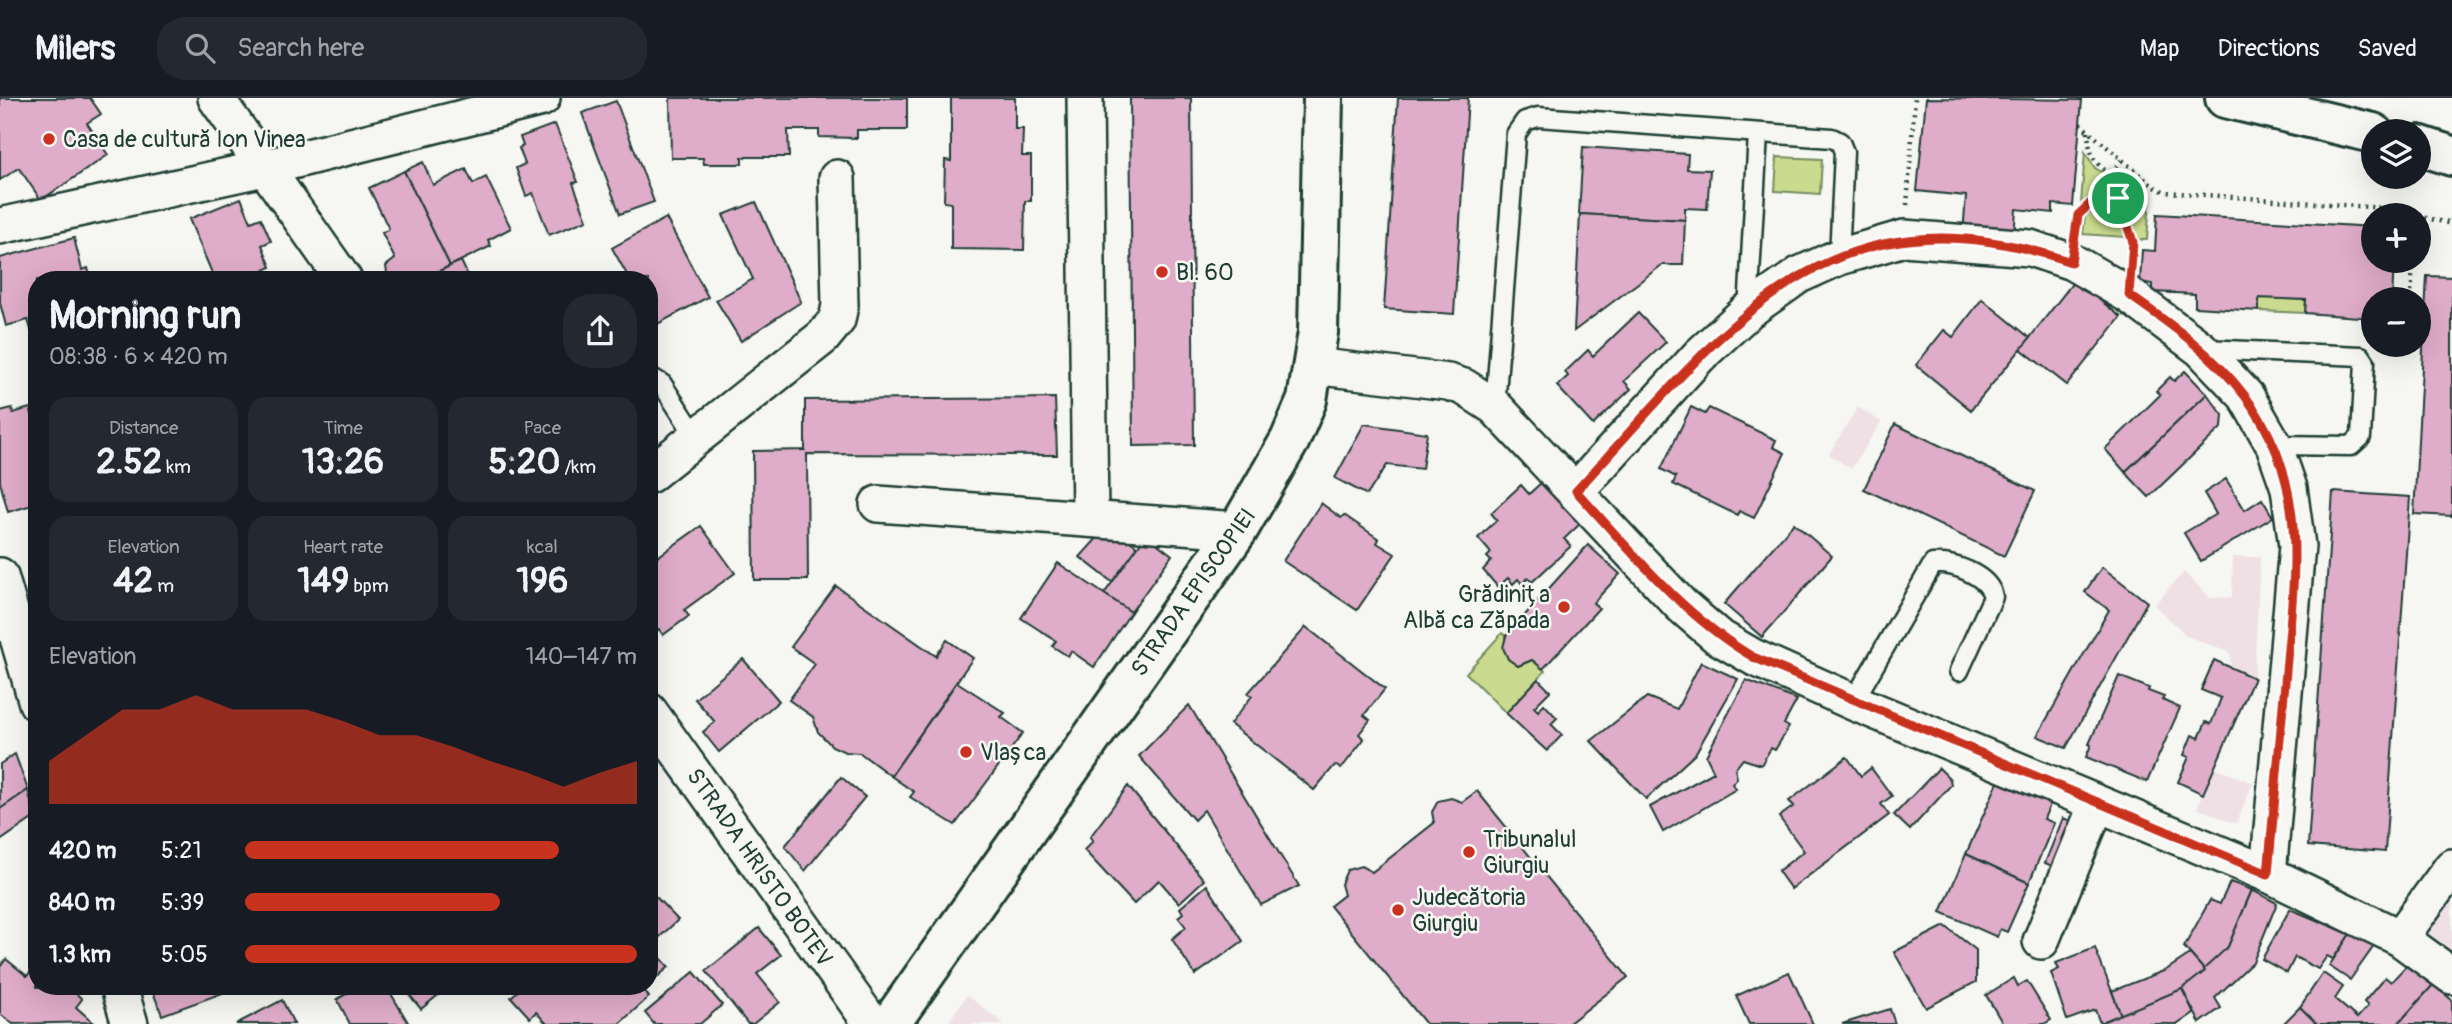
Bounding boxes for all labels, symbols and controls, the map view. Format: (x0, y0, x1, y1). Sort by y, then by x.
search box (157, 17, 647, 80)
text: Milers (35, 28, 115, 69)
icon: search (181, 29, 219, 67)
text: Search here (237, 32, 364, 64)
text: Map (2140, 34, 2180, 63)
text: Directions (2218, 34, 2319, 63)
text: Saved (2357, 34, 2417, 63)
map controls (2361, 119, 2431, 357)
button: layers (2361, 119, 2431, 189)
place label: Casa de cultură Ion Vinea (63, 125, 306, 154)
marker: Casa de cultură Ion Vinea (41, 131, 57, 147)
pin (2088, 168, 2148, 228)
icon: arrive (2099, 179, 2137, 217)
button: + (2361, 203, 2431, 273)
place label: Bl. 60 (1176, 258, 1234, 287)
marker: Bl. 60 (1154, 264, 1170, 280)
button: − (2361, 287, 2431, 357)
text: Morning run (49, 292, 241, 340)
button: share (563, 294, 637, 368)
text: 08:38 · 6 × 420 m (49, 342, 228, 371)
text: Distance (109, 416, 178, 440)
text: Time (323, 416, 363, 440)
text: Pace (524, 416, 561, 440)
text: 2.52 (96, 440, 162, 484)
text: 13:26 (302, 440, 384, 484)
text: 5:20 (489, 440, 560, 484)
text: km (162, 455, 191, 479)
text: /km (560, 455, 596, 479)
street label: STRADA EPISCOPIEI (1125, 503, 1262, 682)
text: Elevation (107, 535, 180, 559)
text: Heart rate (303, 535, 383, 559)
text: kcal (527, 535, 558, 559)
text: 42 (113, 559, 153, 603)
text: 149 (297, 559, 349, 603)
text: 196 (516, 559, 568, 603)
text: m (153, 574, 174, 598)
text: bpm (349, 574, 389, 598)
place label: Grădinița Albă ca Zăpada (1403, 580, 1550, 635)
marker: Grădinița Albă ca Zăpada (1556, 599, 1572, 615)
text: Elevation (49, 642, 137, 671)
text: 140–147 m (525, 642, 637, 671)
place label: Vlașca (980, 738, 1046, 767)
marker: Vlașca (958, 744, 974, 760)
street label: STRADA HRISTO BOTEV (680, 763, 839, 972)
place label: Tribunalul Giurgiu (1483, 825, 1576, 880)
text: 420 m (49, 836, 116, 865)
text: 5:21 (161, 836, 201, 865)
marker: Tribunalul Giurgiu (1461, 844, 1477, 860)
place label: Judecătoria Giurgiu (1412, 883, 1526, 938)
text: 840 m (49, 888, 115, 917)
text: 5:39 (161, 888, 204, 917)
marker: Judecătoria Giurgiu (1390, 902, 1406, 918)
text: 1.3 km (49, 940, 111, 969)
text: 5:05 (161, 940, 208, 969)

